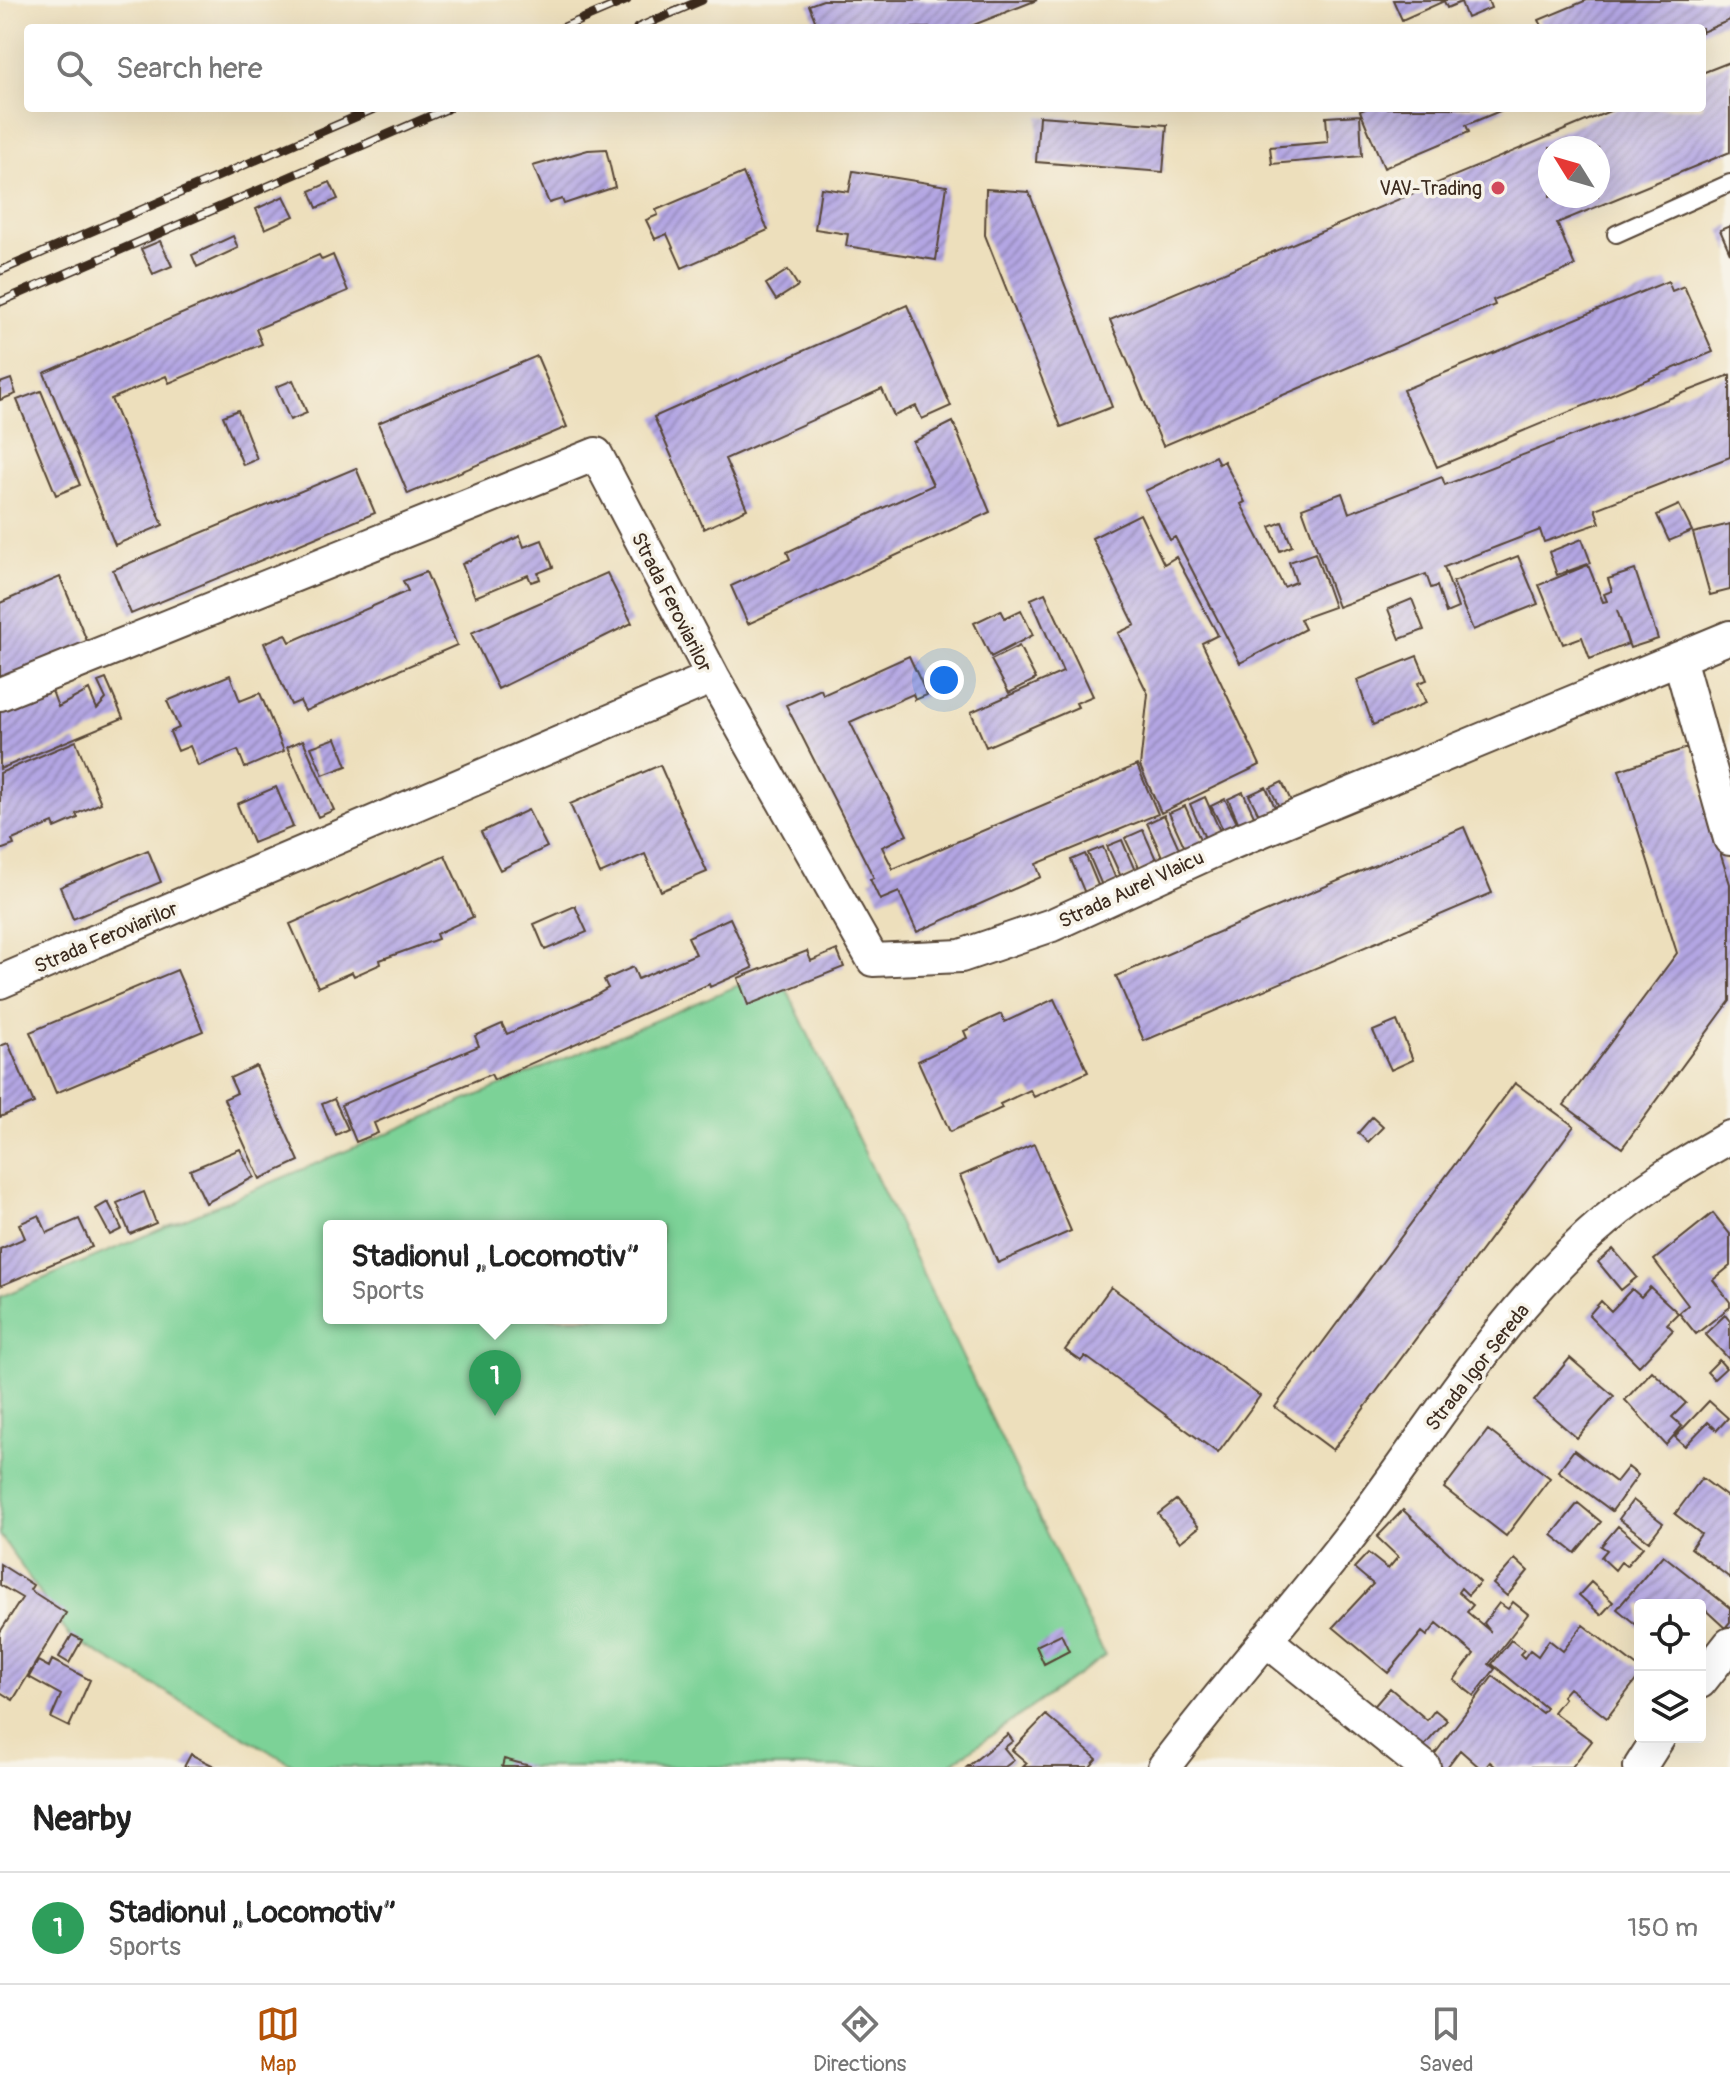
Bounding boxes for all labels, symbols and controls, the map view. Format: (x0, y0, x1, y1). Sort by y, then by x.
search box (24, 24, 1706, 112)
icon: search (52, 46, 96, 90)
text: Search here (116, 50, 263, 87)
north arrow (1538, 136, 1610, 208)
place label: VAV-Trading (1379, 176, 1482, 201)
marker: VAV-Trading (1489, 179, 1507, 197)
street label: Strada Feroviarilor (626, 528, 718, 676)
your location (924, 660, 964, 700)
street label: Strada Aurel Vlaicu (1055, 845, 1208, 934)
street label: Strada Feroviarilor (31, 896, 182, 979)
popup (323, 1220, 667, 1324)
text: Stadionul „Locomotiv” (351, 1238, 639, 1275)
text: Sports (351, 1275, 424, 1307)
street label: Strada Igor Sereda (1420, 1299, 1535, 1436)
pin: 1 (469, 1350, 521, 1416)
map controls (1634, 1599, 1706, 1743)
button: locate (1634, 1599, 1706, 1671)
button: layers (1634, 1671, 1706, 1743)
text: Nearby (32, 1798, 131, 1841)
text: Stadionul „Locomotiv” (108, 1894, 396, 1931)
text: 1 (53, 1912, 63, 1944)
text: 150 m (1627, 1912, 1698, 1944)
text: Sports (108, 1931, 181, 1963)
tab: Map (256, 2002, 300, 2078)
tab: Directions (813, 2002, 906, 2078)
tab: Saved (1419, 2002, 1474, 2078)

